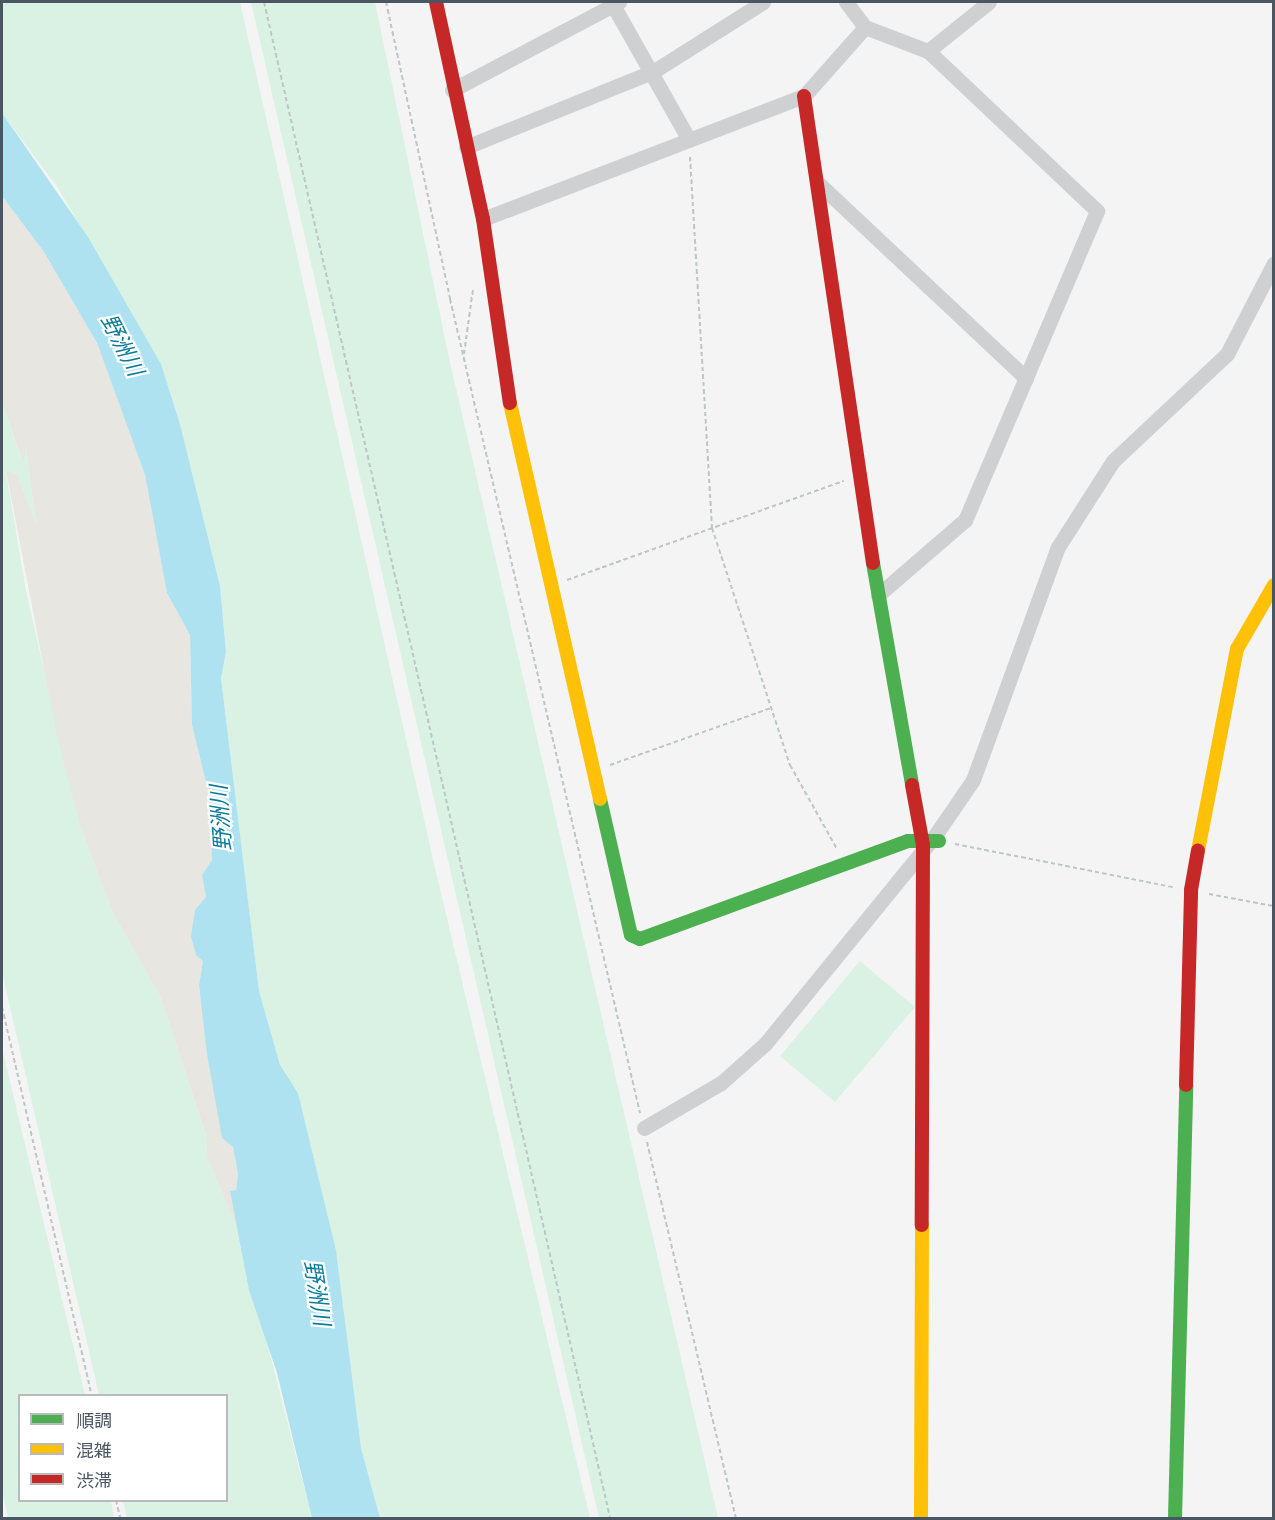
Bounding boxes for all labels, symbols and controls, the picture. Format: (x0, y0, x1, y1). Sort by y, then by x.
water label: 野洲川 (95, 310, 149, 380)
water label: 野洲川 (206, 784, 236, 852)
water label: 野洲川 (299, 1258, 335, 1328)
legend (18, 1394, 228, 1502)
text: 順調 (76, 1410, 112, 1432)
text: 混雑 (76, 1440, 112, 1462)
text: 渋滞 (76, 1470, 112, 1492)

